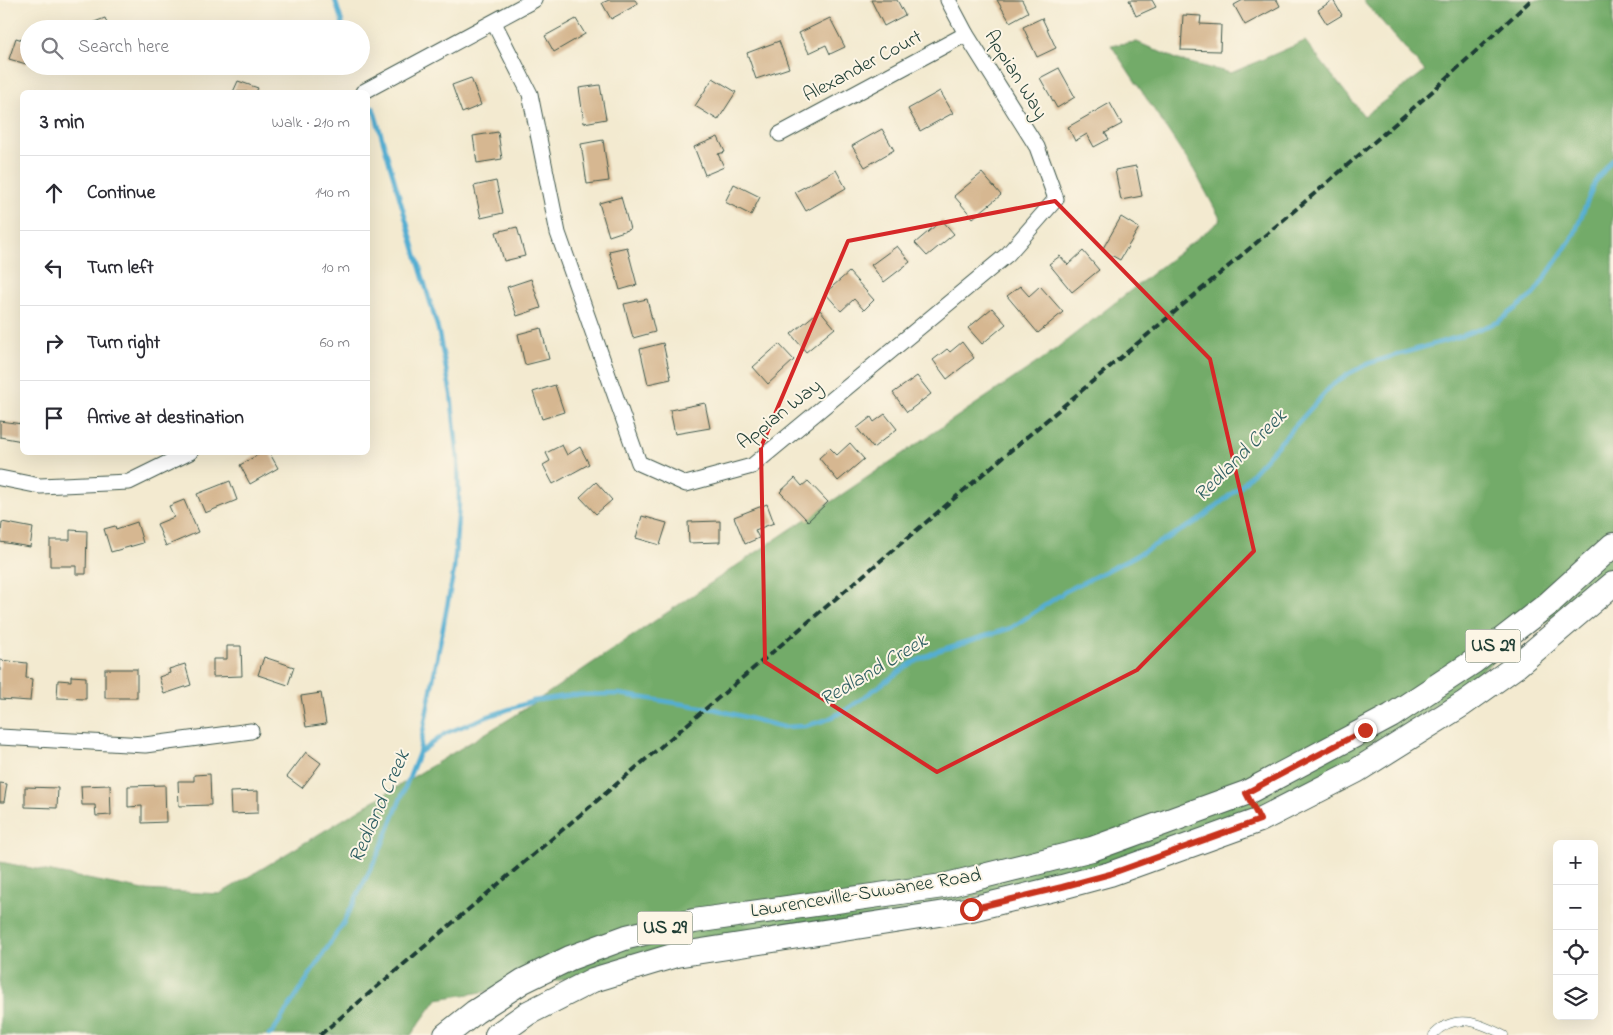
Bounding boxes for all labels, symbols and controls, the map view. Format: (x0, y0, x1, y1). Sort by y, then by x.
search box (20, 20, 370, 75)
street label: Alexander Court (798, 23, 928, 111)
street label: Appian Way (976, 25, 1054, 125)
icon: search (38, 34, 66, 62)
text: Search here (78, 34, 169, 61)
text: 3 min (40, 108, 84, 138)
text: Walk · 210 m (271, 111, 350, 135)
icon: ahead (40, 179, 68, 207)
text: Continue (87, 180, 155, 207)
text: 140 m (315, 181, 350, 205)
icon: left (40, 254, 68, 282)
text: Turn left (87, 255, 154, 282)
text: 10 m (322, 256, 350, 280)
icon: right (40, 329, 68, 357)
text: Turn right (87, 330, 160, 357)
text: 60 m (320, 331, 350, 355)
street label: Appian Way (731, 373, 829, 457)
water label: Redland Creek (1188, 402, 1295, 509)
icon: arrive (40, 404, 68, 432)
text: Arrive at destination (87, 405, 244, 432)
water label: Redland Creek (814, 627, 934, 715)
road number: US 29 (1466, 630, 1520, 662)
route end (1354, 719, 1377, 742)
water label: Redland Creek (342, 745, 419, 868)
map controls (1553, 840, 1598, 1020)
button: + (1553, 840, 1598, 885)
street label: Lawrenceville-Suwanee Road (749, 861, 983, 927)
button: − (1553, 885, 1598, 930)
route start (960, 898, 983, 921)
road number: US 29 (638, 911, 692, 944)
button: locate (1553, 930, 1598, 975)
button: layers (1553, 975, 1598, 1020)

